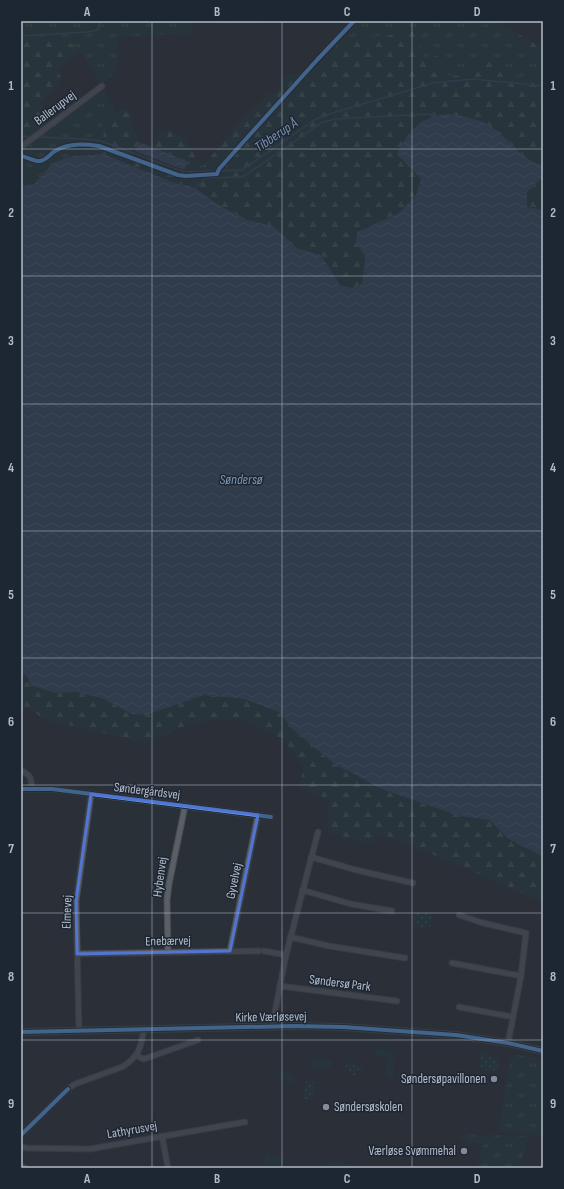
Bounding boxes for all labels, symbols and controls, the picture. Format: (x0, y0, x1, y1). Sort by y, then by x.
text: A (83, 4, 91, 20)
text: B (214, 4, 220, 20)
text: C (344, 4, 351, 20)
text: D (474, 4, 481, 20)
text: 1 (8, 78, 14, 94)
text: 1 (550, 78, 556, 94)
street label: Ballerupvej (31, 87, 79, 129)
water label: Tibberup Å (251, 114, 301, 156)
text: 2 (8, 205, 14, 221)
text: 2 (550, 205, 556, 221)
text: 3 (8, 333, 14, 349)
text: 3 (550, 333, 556, 349)
text: 4 (8, 460, 14, 476)
text: 4 (550, 460, 556, 476)
water label: Søndersø (219, 471, 264, 488)
text: 5 (8, 587, 14, 603)
text: 5 (550, 587, 556, 603)
text: 6 (8, 714, 14, 730)
text: 6 (550, 714, 556, 730)
street label: Søndergårdsvej (113, 779, 181, 803)
text: 7 (8, 841, 14, 857)
text: 7 (550, 841, 556, 857)
street label: Hybenvej (149, 856, 171, 898)
street label: Gyvelvej (222, 862, 246, 900)
street label: Elmevej (58, 895, 76, 929)
street label: Enebærvej (145, 933, 191, 949)
text: 8 (8, 969, 14, 985)
text: 8 (550, 969, 556, 985)
street label: Søndersø Park (308, 971, 372, 995)
street label: Kirke Værløsevej (235, 1008, 307, 1026)
place label: Søndersøpavillonen (401, 1071, 486, 1087)
marker: Søndersøpavillonen (489, 1074, 499, 1084)
text: 9 (8, 1096, 14, 1112)
text: 9 (550, 1096, 556, 1112)
place label: Søndersøskolen (334, 1099, 403, 1115)
marker: Søndersøskolen (321, 1102, 331, 1112)
street label: Lathyrusvej (106, 1118, 158, 1142)
place label: Værløse Svømmehal (368, 1143, 456, 1159)
marker: Værløse Svømmehal (459, 1146, 469, 1156)
text: A (83, 1171, 91, 1187)
text: B (214, 1171, 220, 1187)
text: C (344, 1171, 351, 1187)
text: D (474, 1171, 481, 1187)

